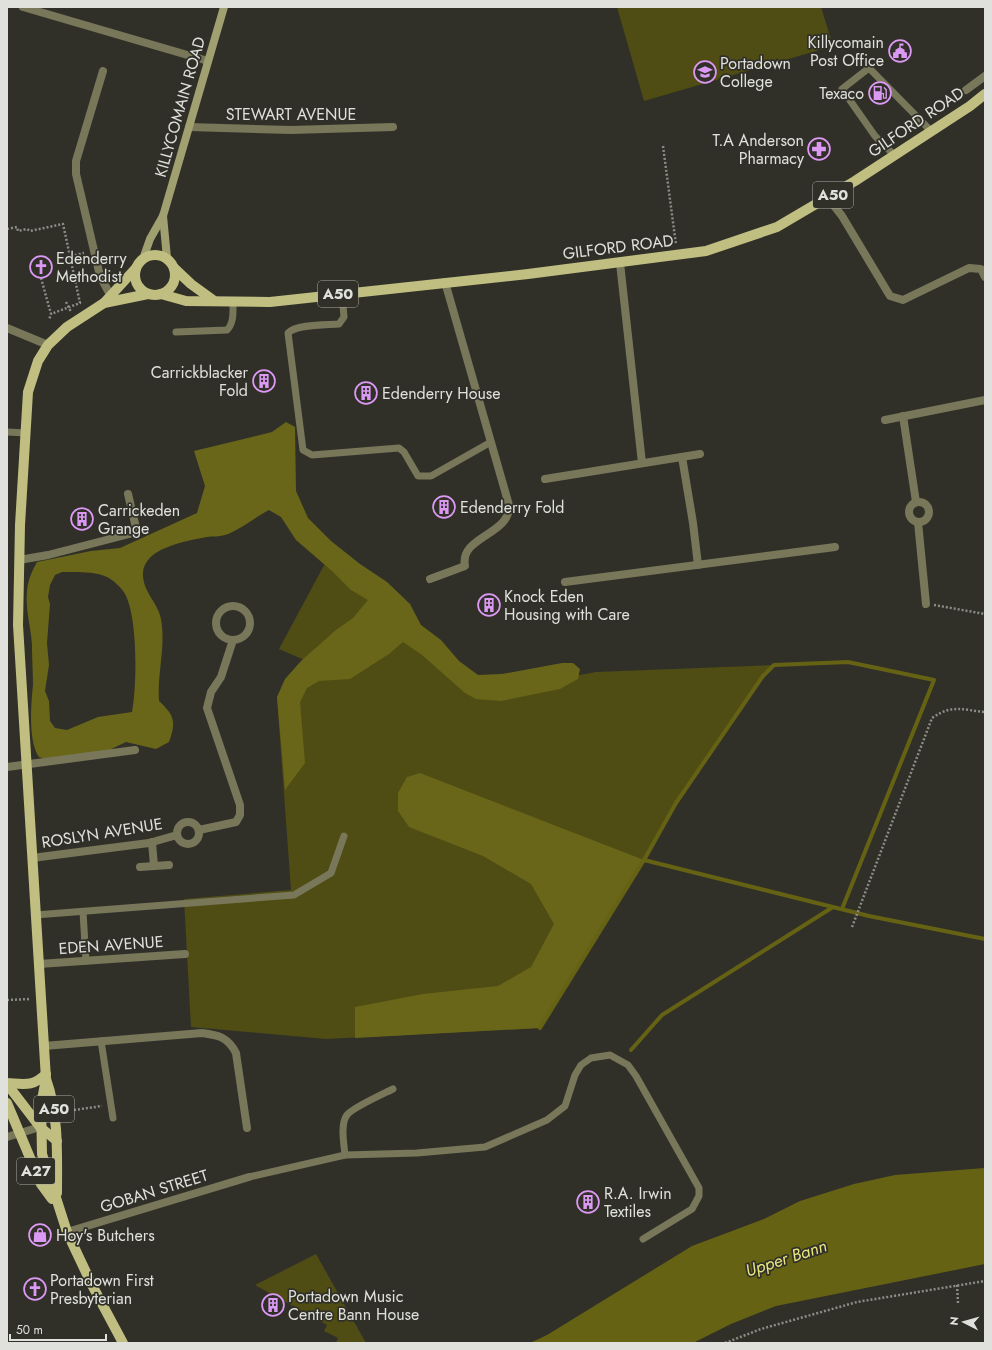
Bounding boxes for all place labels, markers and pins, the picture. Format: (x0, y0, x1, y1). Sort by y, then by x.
place label: Killycomain Post Office (808, 31, 884, 72)
public building icon: Killycomain Post Office (887, 38, 913, 64)
place label: Portadown College (720, 52, 791, 93)
school or university icon: Portadown College (692, 59, 718, 85)
fuel station icon: Texaco (867, 80, 893, 106)
place label: Texaco (819, 82, 864, 105)
place label: T.A Anderson Pharmacy (713, 129, 805, 170)
pharmacy icon: T.A Anderson Pharmacy (806, 136, 832, 162)
place label: Edenderry Methodist (56, 247, 127, 288)
church icon: Edenderry Methodist (28, 254, 54, 280)
place label: Carrickblacker Fold (151, 361, 249, 402)
building icon: Carrickblacker Fold (251, 368, 277, 394)
building icon: Edenderry House (353, 380, 379, 406)
place label: Edenderry House (382, 382, 500, 405)
building icon: Edenderry Fold (431, 494, 457, 520)
place label: Edenderry Fold (460, 496, 564, 519)
place label: Carrickeden Grange (98, 499, 180, 540)
building icon: Carrickeden Grange (69, 506, 95, 532)
place label: Knock Eden Housing with Care (504, 585, 630, 626)
building icon: Knock Eden Housing with Care (476, 592, 502, 618)
place label: R.A. Irwin Textiles (604, 1182, 672, 1223)
building icon: R.A. Irwin Textiles (575, 1189, 601, 1215)
shop icon: Hoy's Butchers (27, 1222, 53, 1248)
place label: Hoy's Butchers (56, 1224, 155, 1247)
place label: Portadown First Presbyterian (50, 1269, 154, 1310)
church icon: Portadown First Presbyterian (22, 1276, 48, 1302)
place label: Portadown Music Centre Bann House (288, 1285, 419, 1326)
building icon: Portadown Music Centre Bann House (260, 1292, 286, 1318)

